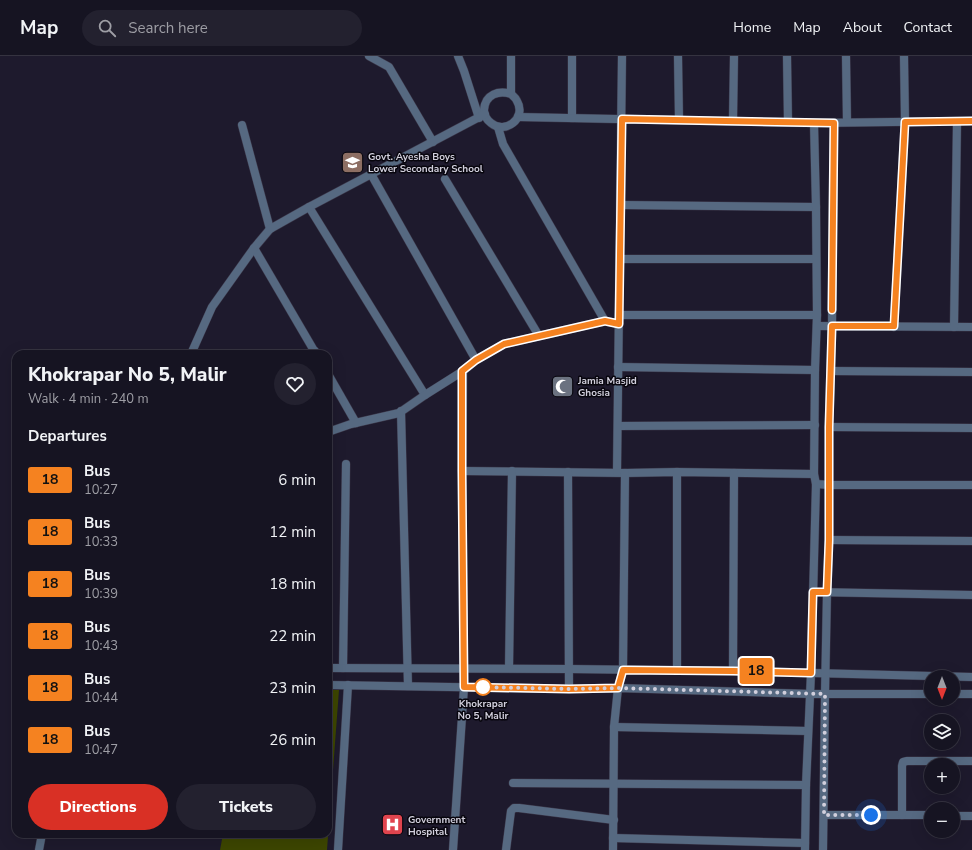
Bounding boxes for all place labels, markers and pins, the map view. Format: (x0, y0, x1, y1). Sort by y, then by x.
school or university icon: Govt. Ayesha Boys Lower Secondary School (340, 149, 366, 175)
place label: Govt. Ayesha Boys Lower Secondary School (368, 150, 484, 176)
mosque icon: Jamia Masjid Ghosia (549, 373, 575, 399)
place label: Jamia Masjid Ghosia (577, 374, 637, 400)
marker: Khokrapar No 5, Malir (474, 678, 492, 696)
place label: Khokrapar No 5, Malir (458, 697, 509, 723)
hospital icon: Government Hospital (380, 812, 406, 838)
place label: Government Hospital (408, 813, 465, 839)

